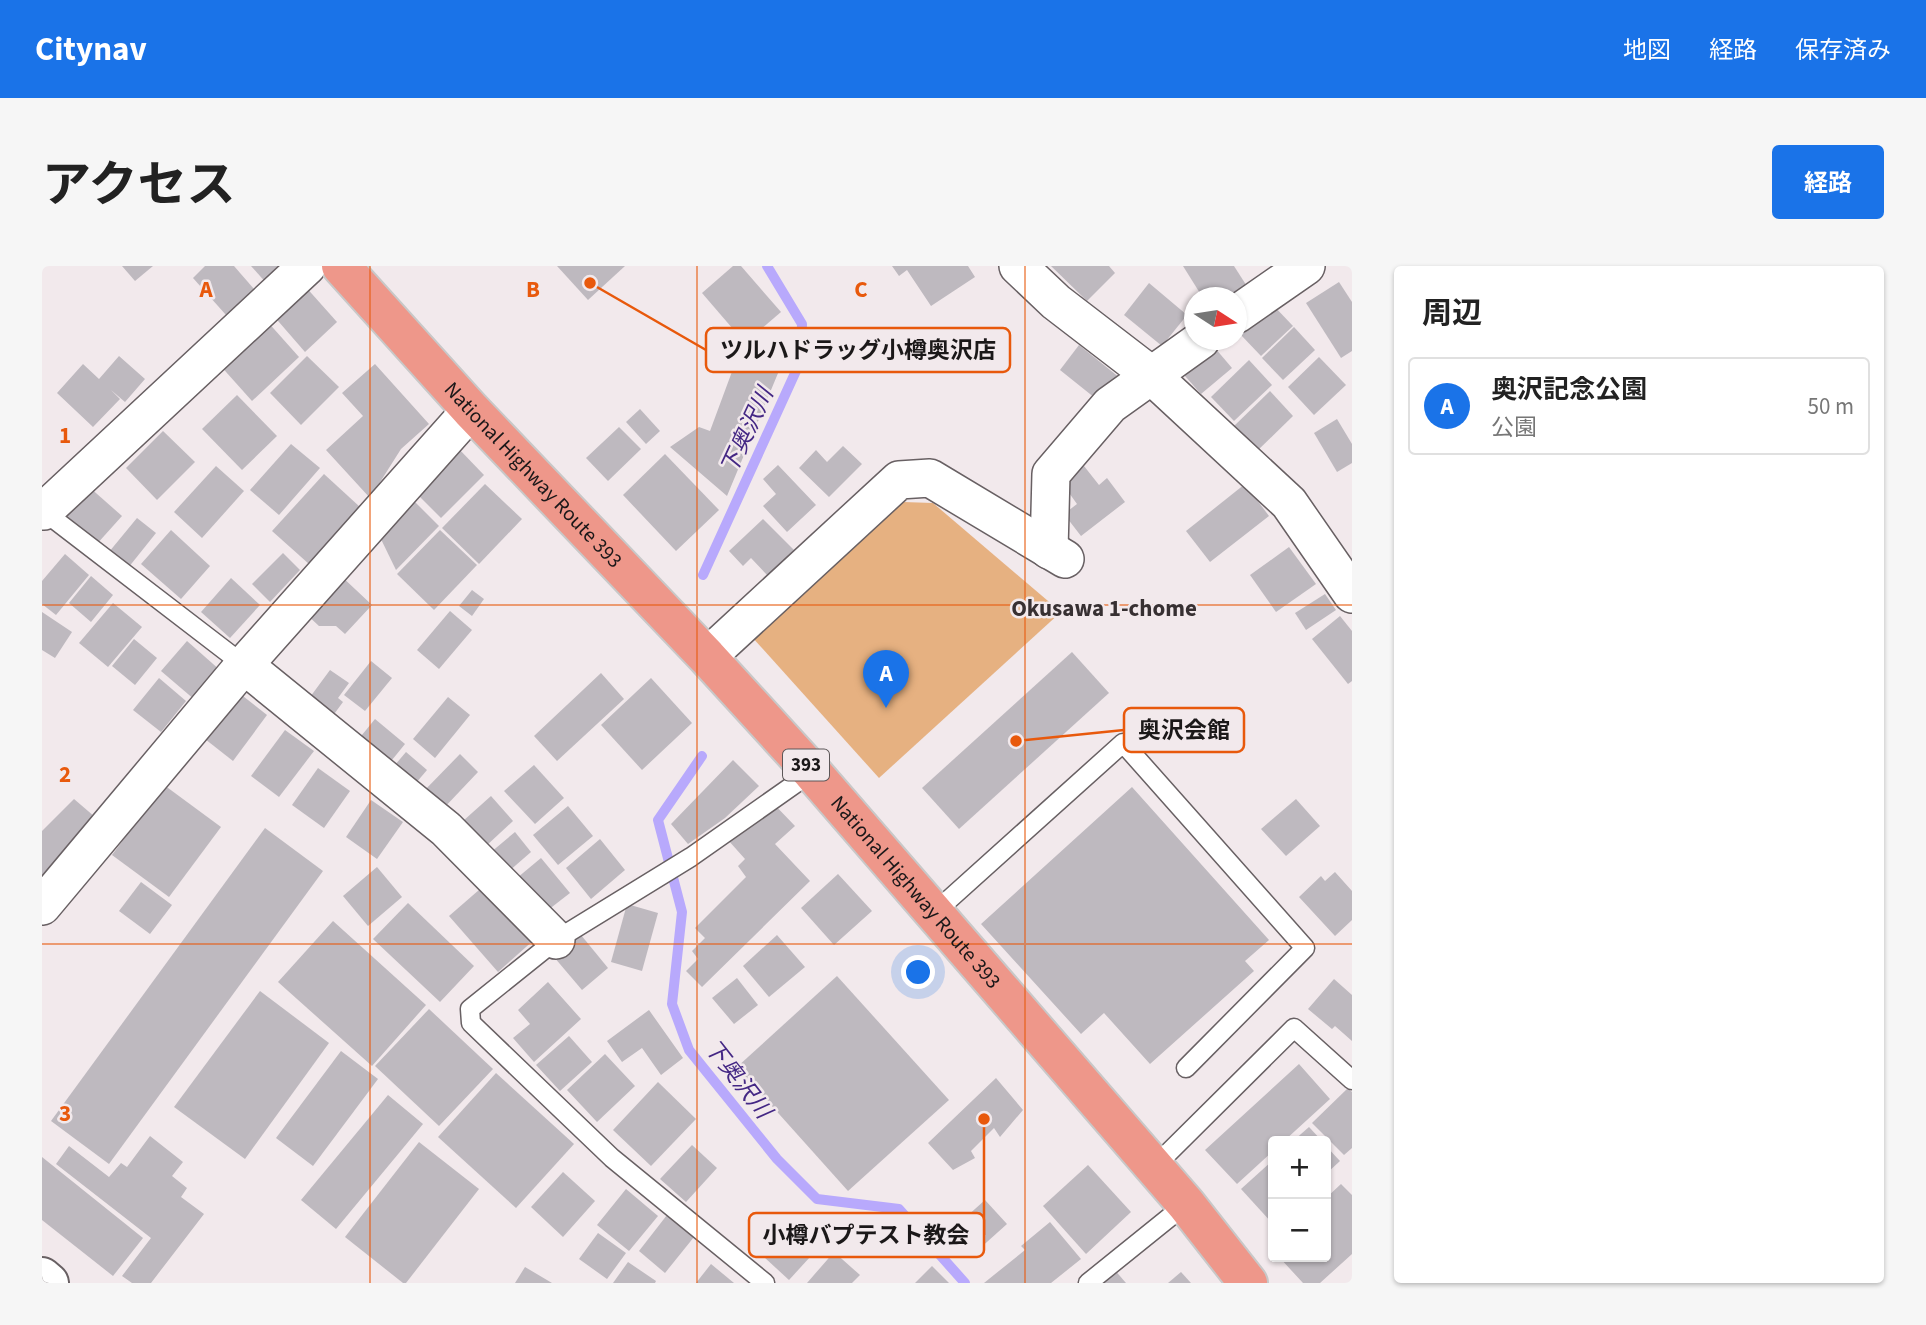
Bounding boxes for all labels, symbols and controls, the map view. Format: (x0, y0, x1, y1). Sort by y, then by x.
text: Citynav (35, 26, 147, 73)
text: 地図 (1623, 33, 1671, 68)
text: 経路 (1709, 33, 1757, 68)
text: 保存済み (1795, 33, 1891, 68)
button: 経路 (1772, 145, 1884, 219)
text: アクセス (42, 151, 236, 221)
text: A (198, 273, 213, 306)
text: B (526, 273, 540, 306)
text: C (854, 273, 868, 306)
north arrow (1184, 287, 1247, 350)
text: 周辺 (1422, 292, 1482, 335)
callout: ツルハドラッグ小樽奥沢店 (706, 328, 1010, 372)
text: ツルハドラッグ小樽奥沢店 (720, 334, 996, 367)
text: 奥沢記念公園 (1491, 371, 1647, 408)
street label: National Highway Route 393 (437, 375, 629, 575)
water label: 下奥沢川 (713, 380, 783, 480)
text: A (1440, 390, 1454, 423)
text: 50 m (1807, 390, 1854, 423)
text: 公園 (1491, 411, 1537, 444)
text: 1 (59, 419, 71, 452)
district label: Okusawa 1-chome (1011, 592, 1197, 625)
pin: A (863, 650, 909, 708)
callout: 奥沢会館 (1124, 708, 1244, 752)
text: 奥沢会館 (1138, 714, 1230, 747)
road number: 393 (783, 750, 829, 780)
text: 2 (59, 758, 71, 791)
street label: National Highway Route 393 (824, 789, 1008, 995)
your location (901, 955, 935, 989)
water label: 下奥沢川 (697, 1033, 781, 1128)
text: 3 (59, 1097, 71, 1130)
map controls (1268, 1136, 1331, 1262)
button: + (1268, 1136, 1331, 1199)
button: − (1268, 1199, 1331, 1262)
callout: 小樽バプテスト教会 (749, 1213, 984, 1257)
text: 小樽バプテスト教会 (763, 1219, 970, 1252)

